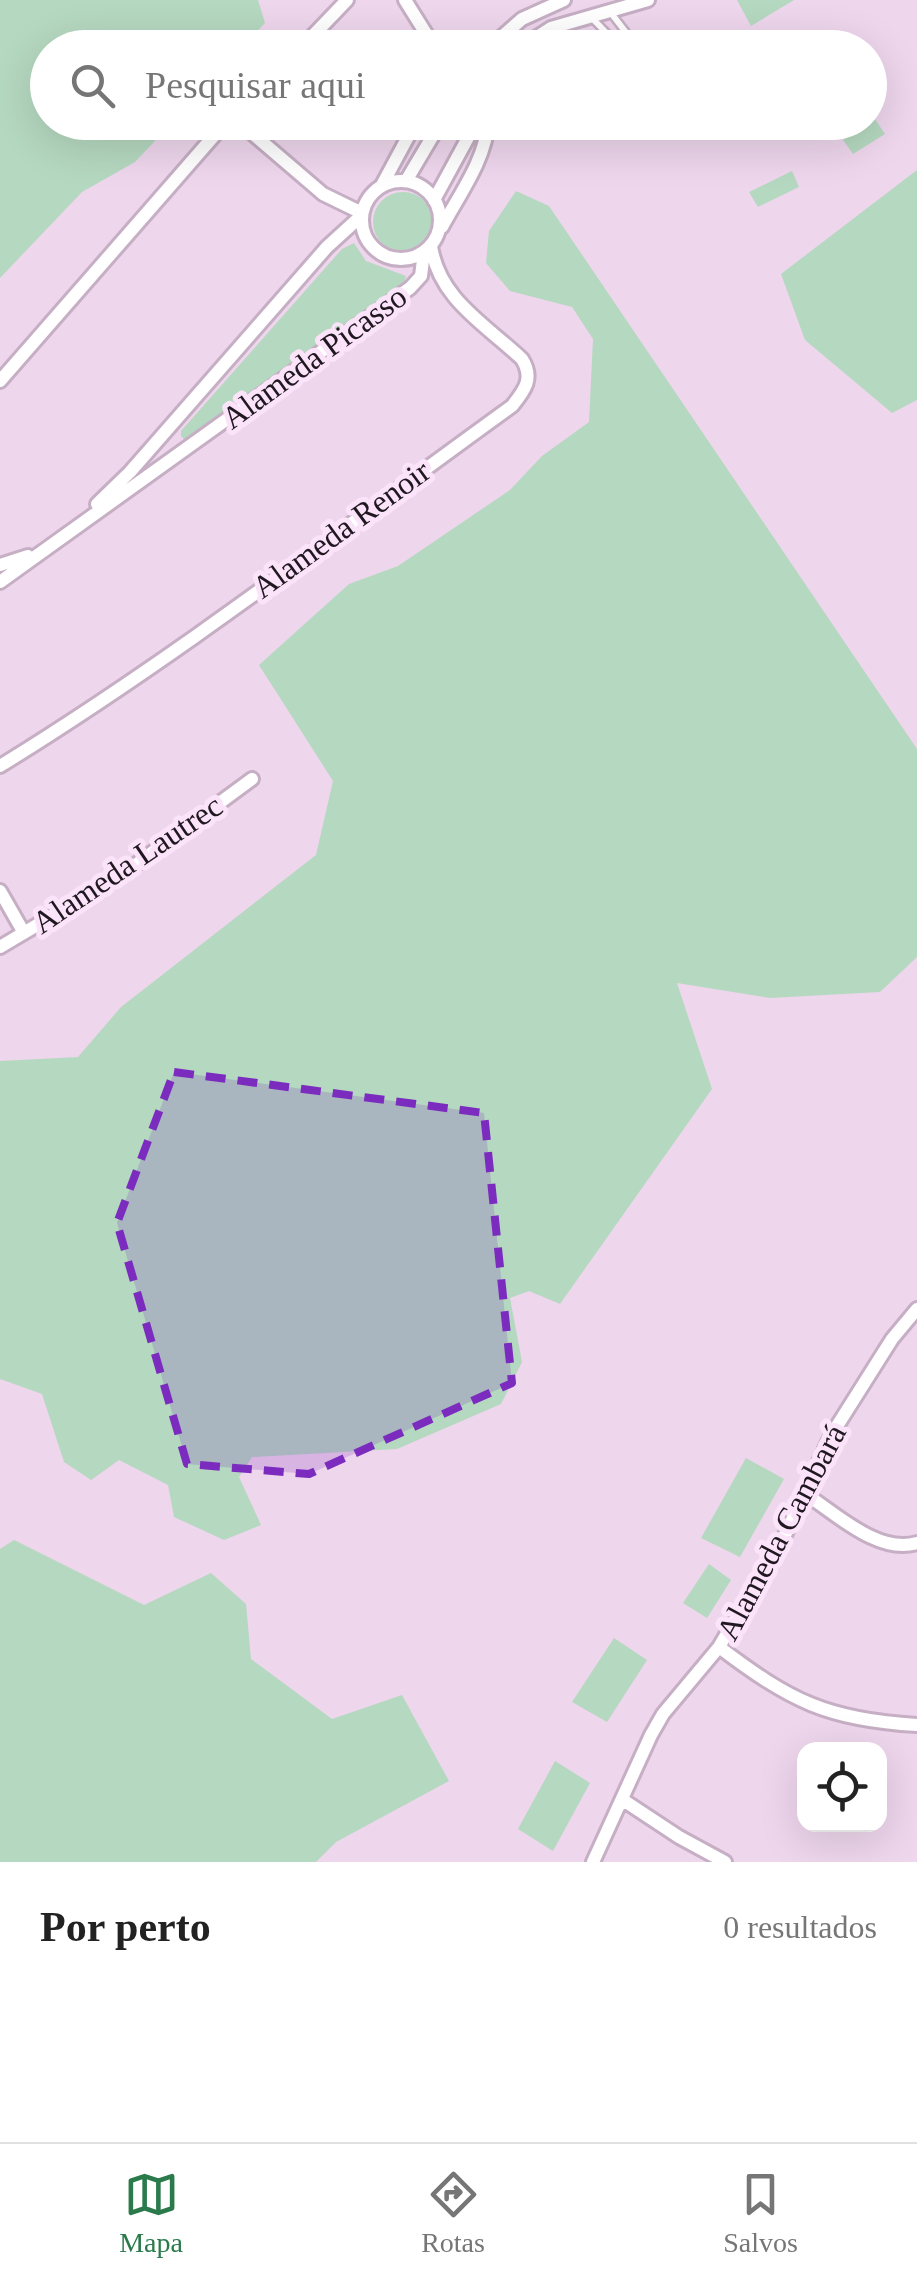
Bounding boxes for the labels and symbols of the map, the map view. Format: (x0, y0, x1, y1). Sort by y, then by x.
street label: Alameda Picasso (215, 278, 413, 436)
street label: Alameda Renoir (245, 452, 437, 605)
street label: Alameda Lautrec (25, 787, 229, 941)
street label: Alameda Cambará (709, 1418, 853, 1646)

